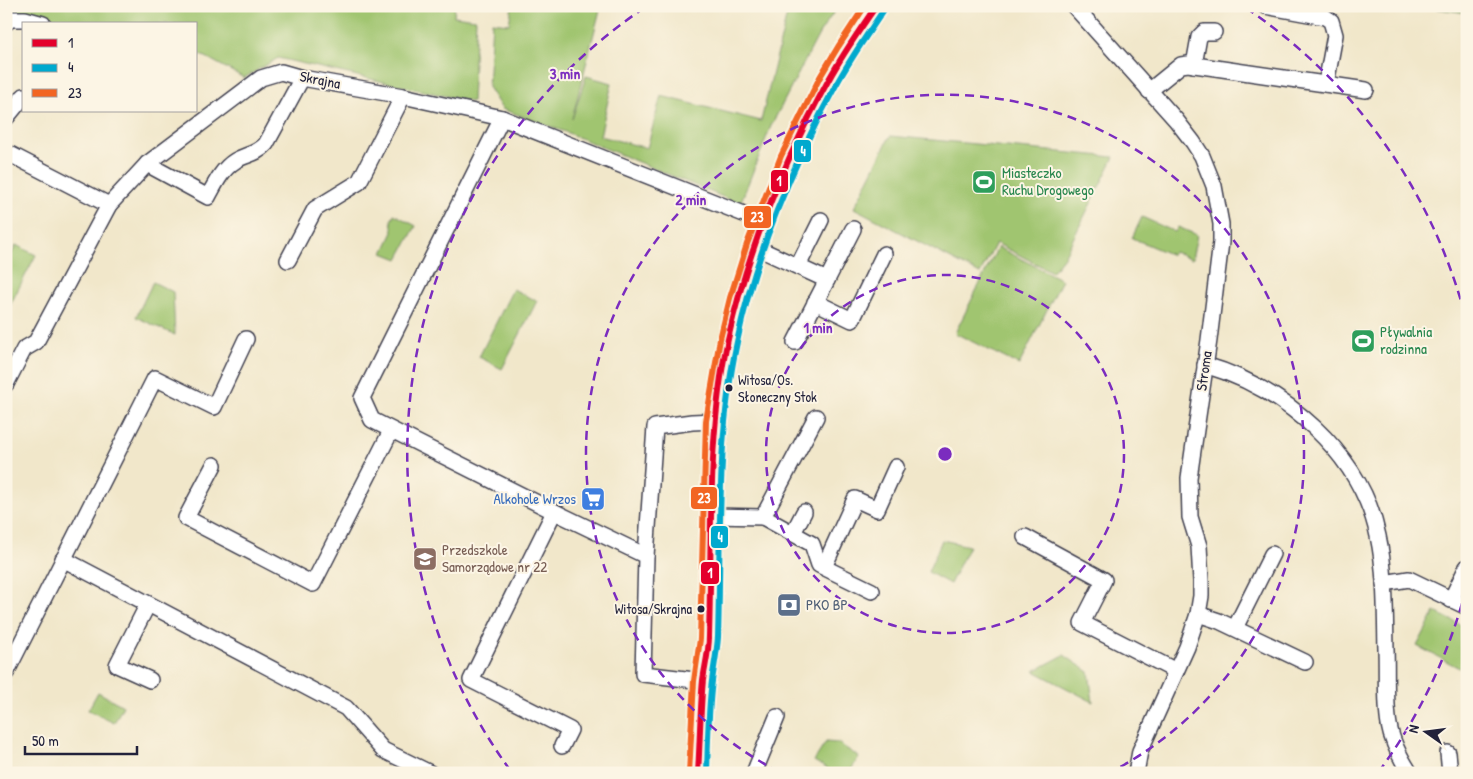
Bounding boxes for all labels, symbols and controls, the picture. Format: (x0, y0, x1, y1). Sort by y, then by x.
legend (22, 22, 198, 112)
text: 1 (68, 32, 73, 53)
text: 4 (68, 56, 74, 77)
text: 3 min (550, 63, 580, 84)
street label: Skrajna (298, 65, 342, 94)
text: 23 (68, 82, 82, 103)
line badge: 4 (793, 139, 812, 163)
text: 4 (800, 141, 806, 160)
place label: Miasteczko Ruchu Drogowego (1002, 162, 1094, 200)
line badge: 1 (770, 169, 789, 193)
sports icon: Miasteczko Ruchu Drogowego (971, 169, 997, 195)
text: 1 (776, 171, 782, 190)
text: 2 min (676, 189, 707, 210)
line badge: 23 (743, 205, 772, 229)
text: 23 (751, 207, 764, 226)
text: 1 min (803, 317, 833, 338)
place label: Pływalnia rodzinna (1380, 321, 1432, 359)
sports icon: Pływalnia rodzinna (1350, 328, 1376, 354)
street label: Stroma (1190, 350, 1217, 392)
place label: Witosa/Os. Słoneczny Stok (738, 370, 817, 407)
marker: Witosa/Os. Słoneczny Stok (724, 383, 734, 393)
centre of rings (936, 445, 954, 463)
supermarket icon: Alkohole Wrzos (580, 486, 606, 512)
line badge: 23 (690, 486, 718, 510)
place label: Alkohole Wrzos (493, 488, 576, 509)
text: 23 (698, 488, 711, 507)
line badge: 4 (710, 525, 729, 549)
text: 4 (717, 527, 723, 546)
place label: Przedszkole Samorządowe nr 22 (442, 539, 547, 577)
school or university icon: Przedszkole Samorządowe nr 22 (412, 546, 438, 572)
line badge: 1 (700, 561, 720, 585)
text: 1 (707, 563, 713, 582)
bank icon: PKO BP (776, 592, 802, 618)
place label: PKO BP (806, 594, 848, 615)
place label: Witosa/Skrajna (615, 599, 692, 619)
marker: Witosa/Skrajna (696, 604, 706, 614)
north arrow (1400, 706, 1450, 756)
text: N (1403, 722, 1423, 735)
scale bar (25, 724, 138, 756)
text: 50 m (32, 730, 59, 751)

